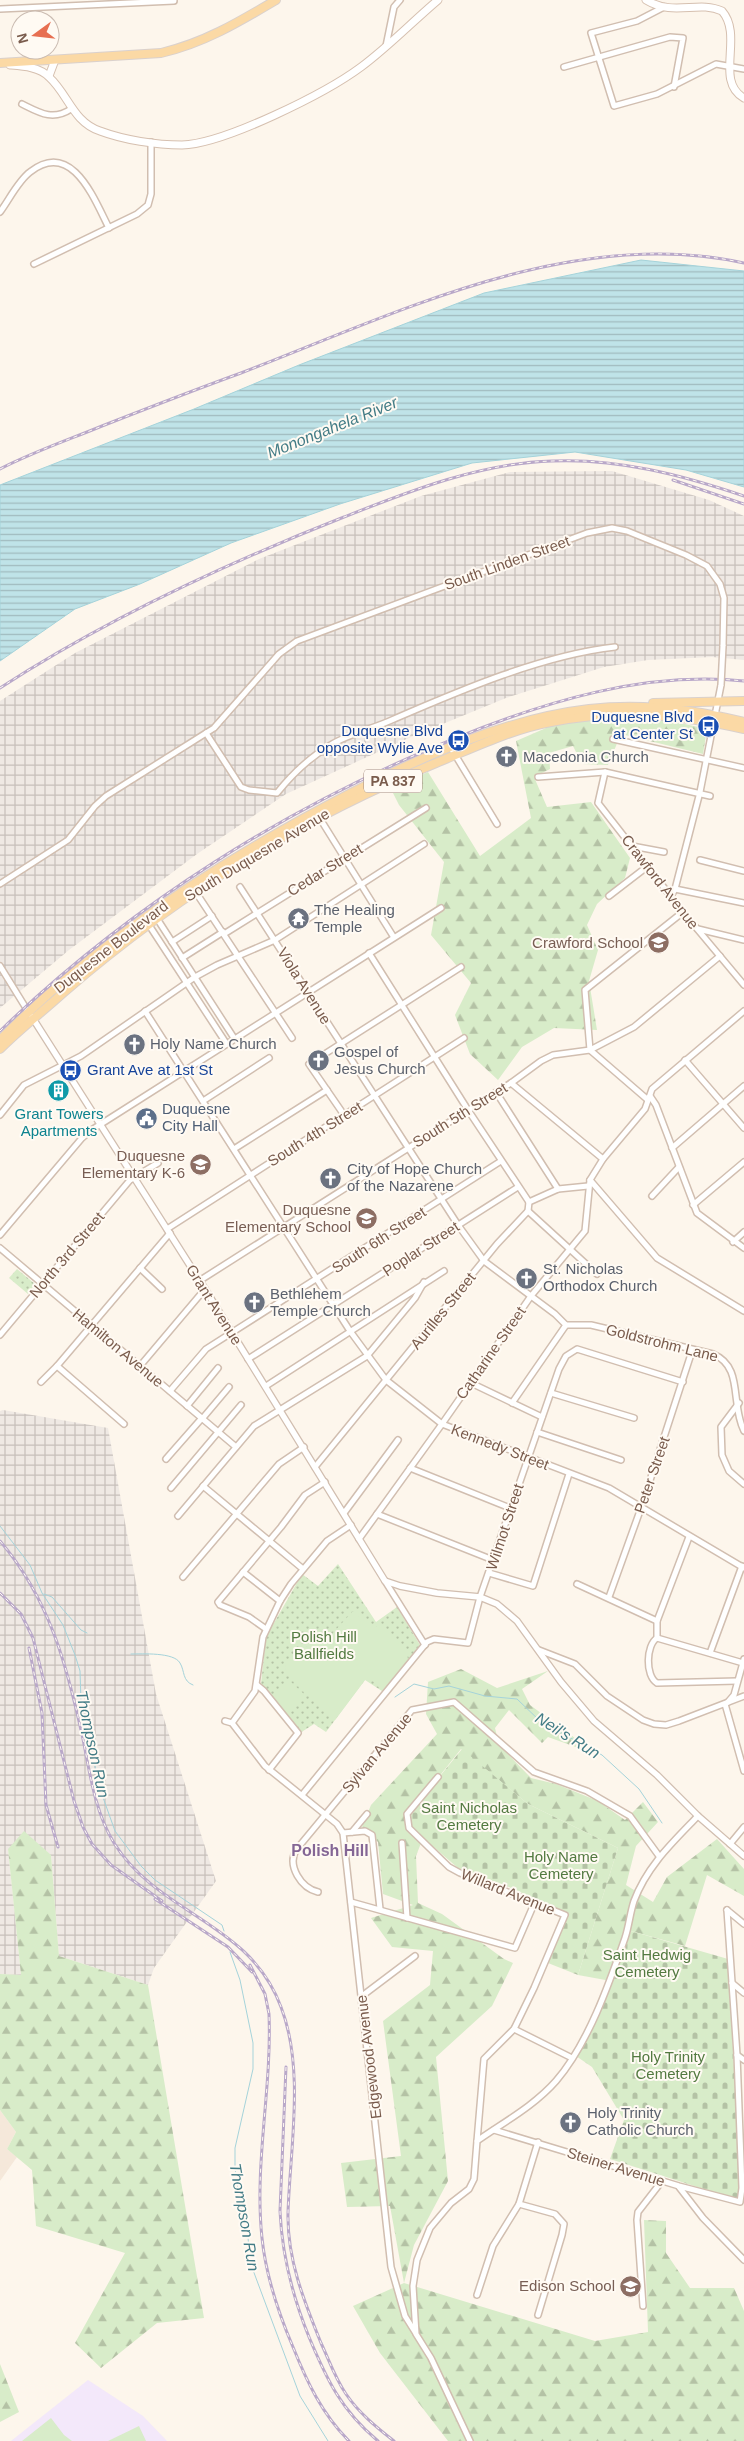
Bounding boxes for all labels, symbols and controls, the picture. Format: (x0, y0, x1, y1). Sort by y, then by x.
north arrow (10, 10, 60, 60)
text: N (13, 31, 31, 45)
water label: Monongahela River (265, 393, 400, 461)
street label: South Linden Street (442, 532, 573, 593)
place label: Duquesne Blvd at Center St (591, 708, 694, 742)
bus stop icon: Duquesne Blvd at Center St (697, 714, 721, 738)
place label: Duquesne Blvd opposite Wylie Ave (317, 722, 443, 756)
bus stop icon: Duquesne Blvd opposite Wylie Ave (447, 728, 471, 752)
church icon: Macedonia Church (495, 745, 519, 769)
place label: Macedonia Church (523, 748, 649, 765)
road number: PA 837 (364, 769, 422, 792)
street label: South Duquesne Avenue (181, 805, 332, 905)
street label: Crawford Avenue (618, 831, 702, 932)
street label: Cedar Street (284, 839, 366, 899)
street label: Duquesne Boulevard (50, 897, 171, 996)
place label: The Healing Temple (314, 901, 395, 935)
temple icon: The Healing Temple (286, 907, 310, 931)
school or university icon: Crawford School (647, 931, 671, 955)
place label: Crawford School (532, 934, 643, 951)
street label: Viola Avenue (274, 944, 335, 1027)
church icon: Holy Name Church (122, 1032, 146, 1056)
place label: Holy Name Church (150, 1035, 277, 1052)
place label: Gospel of Jesus Church (334, 1043, 426, 1077)
church icon: Gospel of Jesus Church (306, 1049, 330, 1073)
bus stop icon: Grant Ave at 1st St (59, 1058, 83, 1082)
place label: Grant Ave at 1st St (87, 1061, 213, 1078)
street label: South 5th Street (409, 1078, 511, 1151)
building icon: Grant Towers Apartments (47, 1079, 71, 1103)
street label: South 4th Street (264, 1097, 366, 1170)
place label: Duquesne City Hall (162, 1100, 230, 1134)
place label: Grant Towers Apartments (15, 1105, 103, 1139)
public building icon: Duquesne City Hall (134, 1106, 158, 1130)
place label: Duquesne Elementary K-6 (82, 1147, 185, 1181)
school or university icon: Duquesne Elementary K-6 (189, 1153, 213, 1177)
place label: City of Hope Church of the Nazarene (347, 1160, 482, 1194)
church icon: City of Hope Church of the Nazarene (319, 1166, 343, 1190)
place label: Duquesne Elementary School (225, 1201, 351, 1235)
street label: South 6th Street (329, 1202, 430, 1276)
school or university icon: Duquesne Elementary School (355, 1207, 379, 1231)
street label: North 3rd Street (26, 1208, 108, 1301)
street label: Poplar Street (379, 1217, 463, 1280)
place label: St. Nicholas Orthodox Church (543, 1260, 657, 1294)
street label: Grant Avenue (183, 1261, 246, 1348)
church icon: St. Nicholas Orthodox Church (515, 1266, 539, 1290)
street label: Aurilles Street (407, 1268, 479, 1352)
place label: Bethlehem Temple Church (270, 1285, 371, 1319)
church icon: Bethlehem Temple Church (242, 1291, 266, 1315)
street label: Catharine Street (452, 1302, 529, 1402)
street label: Hamilton Avenue (70, 1305, 167, 1390)
street label: Goldstrohm Lane (604, 1320, 720, 1365)
street label: Kennedy Street (449, 1420, 552, 1473)
street label: Peter Street (630, 1433, 673, 1515)
street label: Wilmot Street (483, 1481, 527, 1572)
park label: Polish Hill Ballfields (291, 1628, 357, 1662)
water label: Thompson Run (73, 1689, 112, 1799)
street label: Sylvan Avenue (338, 1709, 415, 1796)
water label: Neil's Run (533, 1709, 603, 1762)
park label: Saint Nicholas Cemetery (421, 1799, 517, 1833)
district label: Polish Hill (291, 1842, 369, 1859)
park label: Holy Name Cemetery (524, 1848, 598, 1882)
street label: Willard Avenue (459, 1865, 558, 1918)
park label: Saint Hedwig Cemetery (603, 1946, 691, 1980)
street label: Edgewood Avenue (352, 1994, 385, 2120)
park label: Holy Trinity Cemetery (631, 2048, 706, 2082)
place label: Holy Trinity Catholic Church (587, 2104, 694, 2138)
church icon: Holy Trinity Catholic Church (559, 2110, 583, 2134)
street label: Steiner Avenue (565, 2144, 667, 2189)
water label: Thompson Run (227, 2162, 262, 2273)
school or university icon: Edison School (619, 2274, 643, 2298)
place label: Edison School (519, 2277, 615, 2294)

